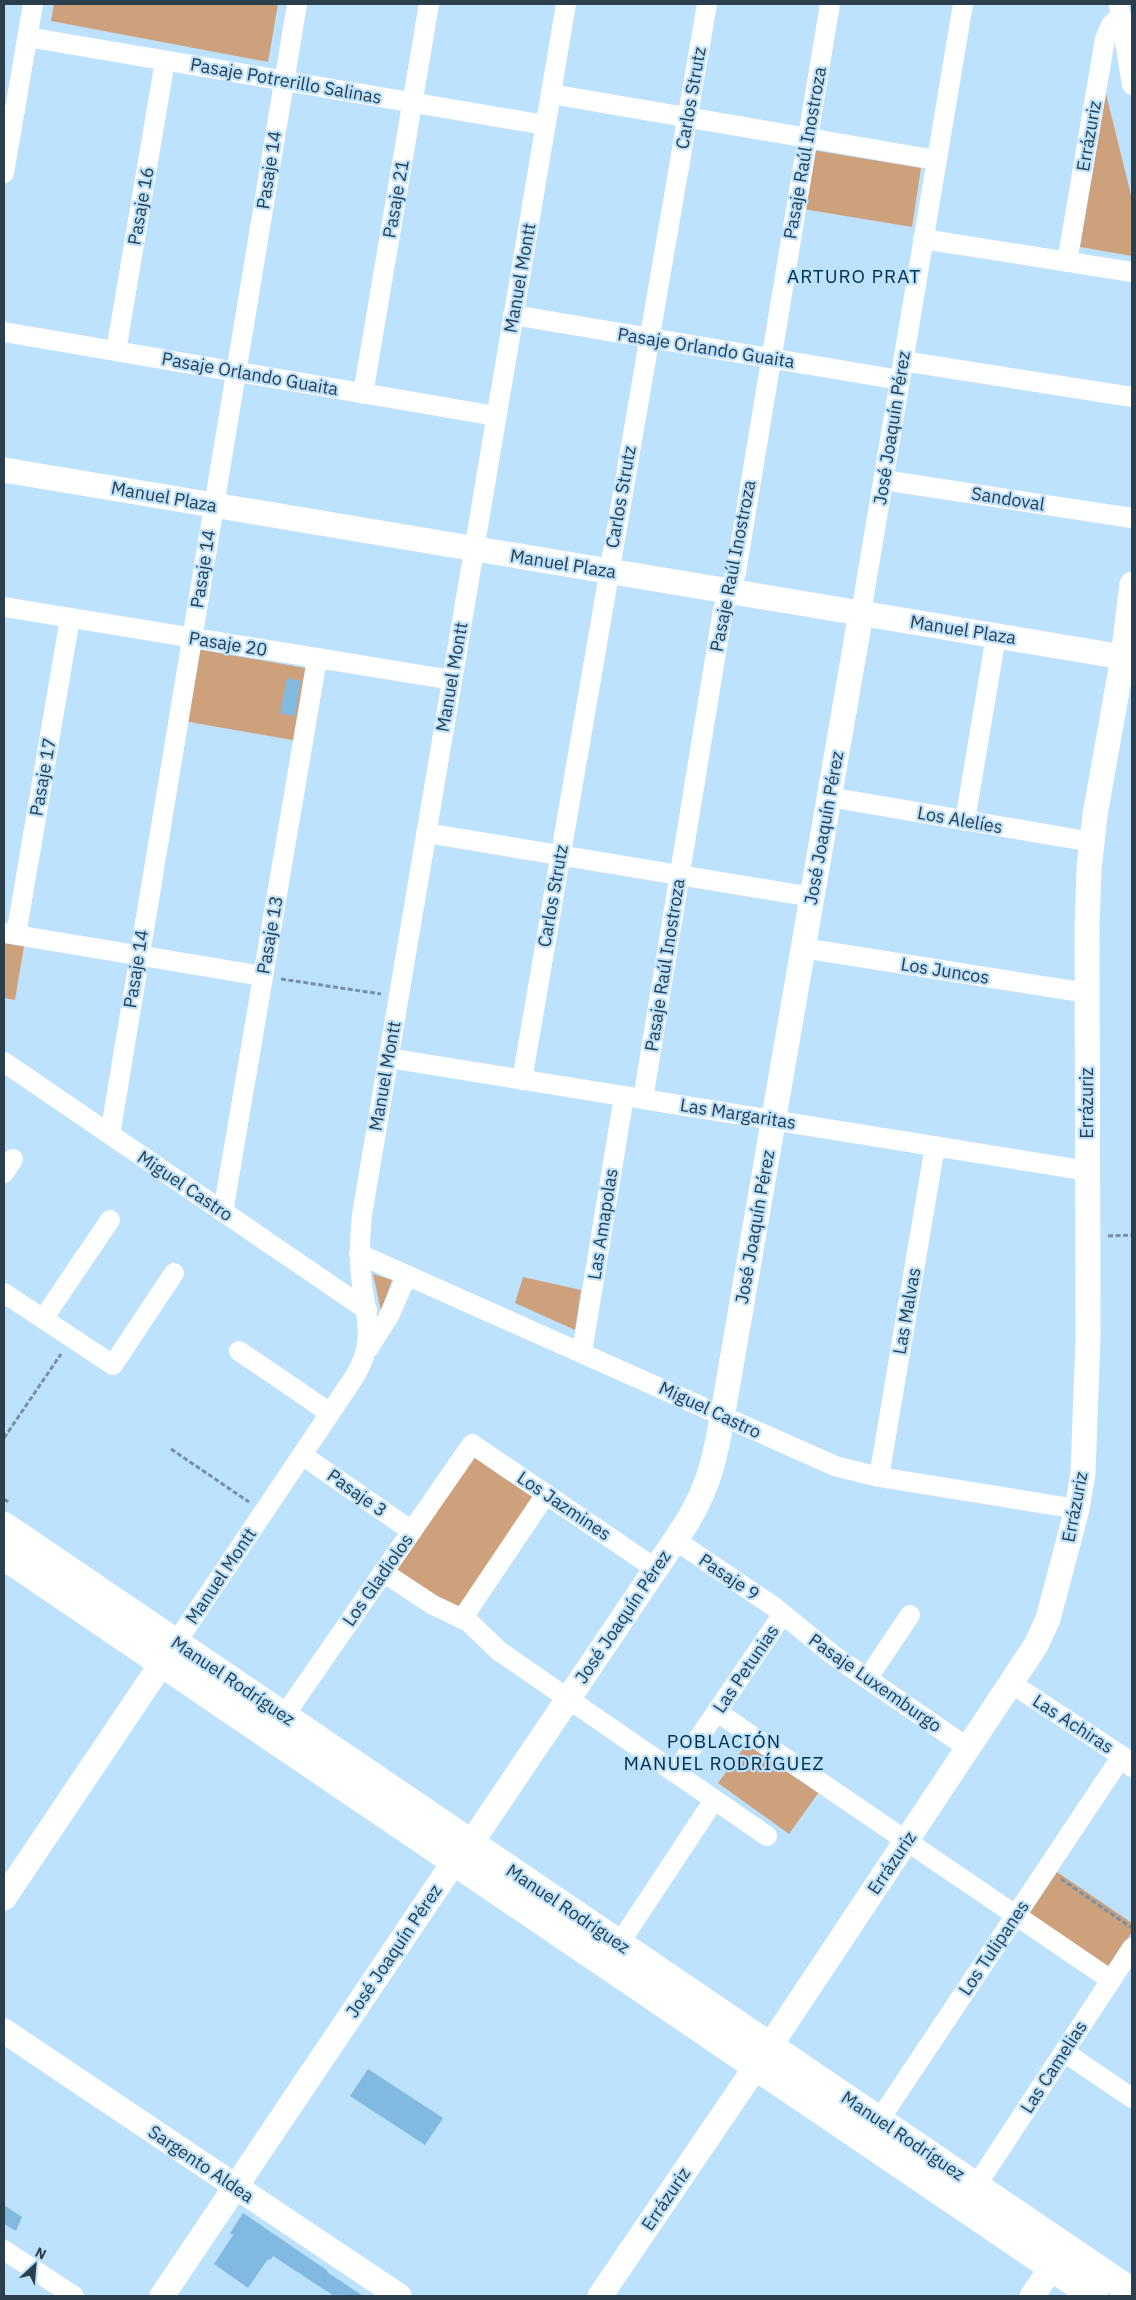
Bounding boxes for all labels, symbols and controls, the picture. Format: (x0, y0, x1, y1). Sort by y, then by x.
street label: Carlos Strutz (670, 45, 711, 151)
street label: Pasaje Potrerillo Salinas (189, 52, 384, 109)
street label: Pasaje Raúl Inostroza (778, 65, 831, 241)
street label: Errázuriz (1071, 99, 1106, 173)
street label: Pasaje 14 (251, 129, 286, 211)
street label: Pasaje 21 (377, 158, 414, 240)
street label: Pasaje 16 (122, 165, 159, 247)
street label: Manuel Montt (499, 221, 540, 335)
district label: ARTURO PRAT (787, 264, 921, 288)
street label: Pasaje Orlando Guaita (616, 322, 797, 373)
street label: Pasaje Orlando Guaita (160, 347, 341, 400)
street label: José Joaquín Pérez (868, 349, 915, 507)
street label: Carlos Strutz (600, 444, 641, 550)
street label: Manuel Plaza (109, 476, 219, 517)
street label: Pasaje Raúl Inostroza (705, 478, 761, 654)
street label: Sandoval (970, 481, 1046, 516)
street label: Pasaje 14 (185, 528, 220, 610)
street label: Manuel Plaza (508, 544, 618, 583)
street label: Manuel Plaza (908, 610, 1018, 649)
street label: Manuel Montt (431, 620, 472, 734)
street label: Pasaje 20 (187, 626, 269, 661)
street label: Pasaje 17 (24, 736, 61, 818)
street label: José Joaquín Pérez (799, 749, 848, 907)
street label: Los Alelíes (916, 801, 1005, 838)
street label: Carlos Strutz (532, 843, 573, 949)
street label: Pasaje Raúl Inostroza (639, 877, 690, 1053)
street label: Pasaje 13 (251, 894, 288, 976)
street label: Pasaje 14 (118, 928, 153, 1010)
street label: Los Juncos (899, 952, 991, 989)
street label: Manuel Montt (364, 1019, 405, 1133)
street label: Errázuriz (1075, 1067, 1098, 1139)
street label: Las Margaritas (679, 1093, 798, 1134)
street label: Miguel Castro (133, 1145, 237, 1226)
street label: José Joaquín Pérez (730, 1148, 779, 1306)
street label: Las Amapolas (582, 1167, 623, 1281)
street label: Las Malvas (888, 1266, 925, 1356)
street label: Miguel Castro (655, 1376, 765, 1443)
street label: Pasaje 3 (323, 1464, 392, 1522)
street label: Los Jazmines (513, 1466, 616, 1545)
street label: Errázuriz (1056, 1470, 1093, 1544)
street label: Manuel Montt (180, 1523, 261, 1628)
street label: Los Gladiolos (337, 1529, 418, 1630)
street label: José Joaquín Pérez (570, 1546, 676, 1688)
street label: Pasaje 9 (695, 1548, 764, 1605)
street label: Las Petunias (708, 1620, 784, 1717)
street label: Pasaje Luxemburgo (804, 1628, 946, 1737)
street label: Manuel Rodríguez (167, 1631, 300, 1730)
street label: Las Achiras (1028, 1689, 1118, 1758)
district label: POBLACIÓN MANUEL RODRÍGUEZ (623, 1729, 825, 1775)
street label: Errázuriz (862, 1827, 921, 1899)
street label: Manuel Rodríguez (502, 1859, 635, 1958)
street label: José Joaquín Pérez (341, 1880, 447, 2022)
street label: Los Tulipanes (953, 1896, 1034, 2000)
street label: Las Camelias (1015, 2016, 1092, 2117)
street label: Manuel Rodríguez (837, 2086, 970, 2185)
street label: Sargento Aldea (144, 2120, 259, 2208)
street label: Errázuriz (636, 2163, 695, 2235)
north arrow (10, 2240, 60, 2290)
text: N (32, 2243, 49, 2264)

